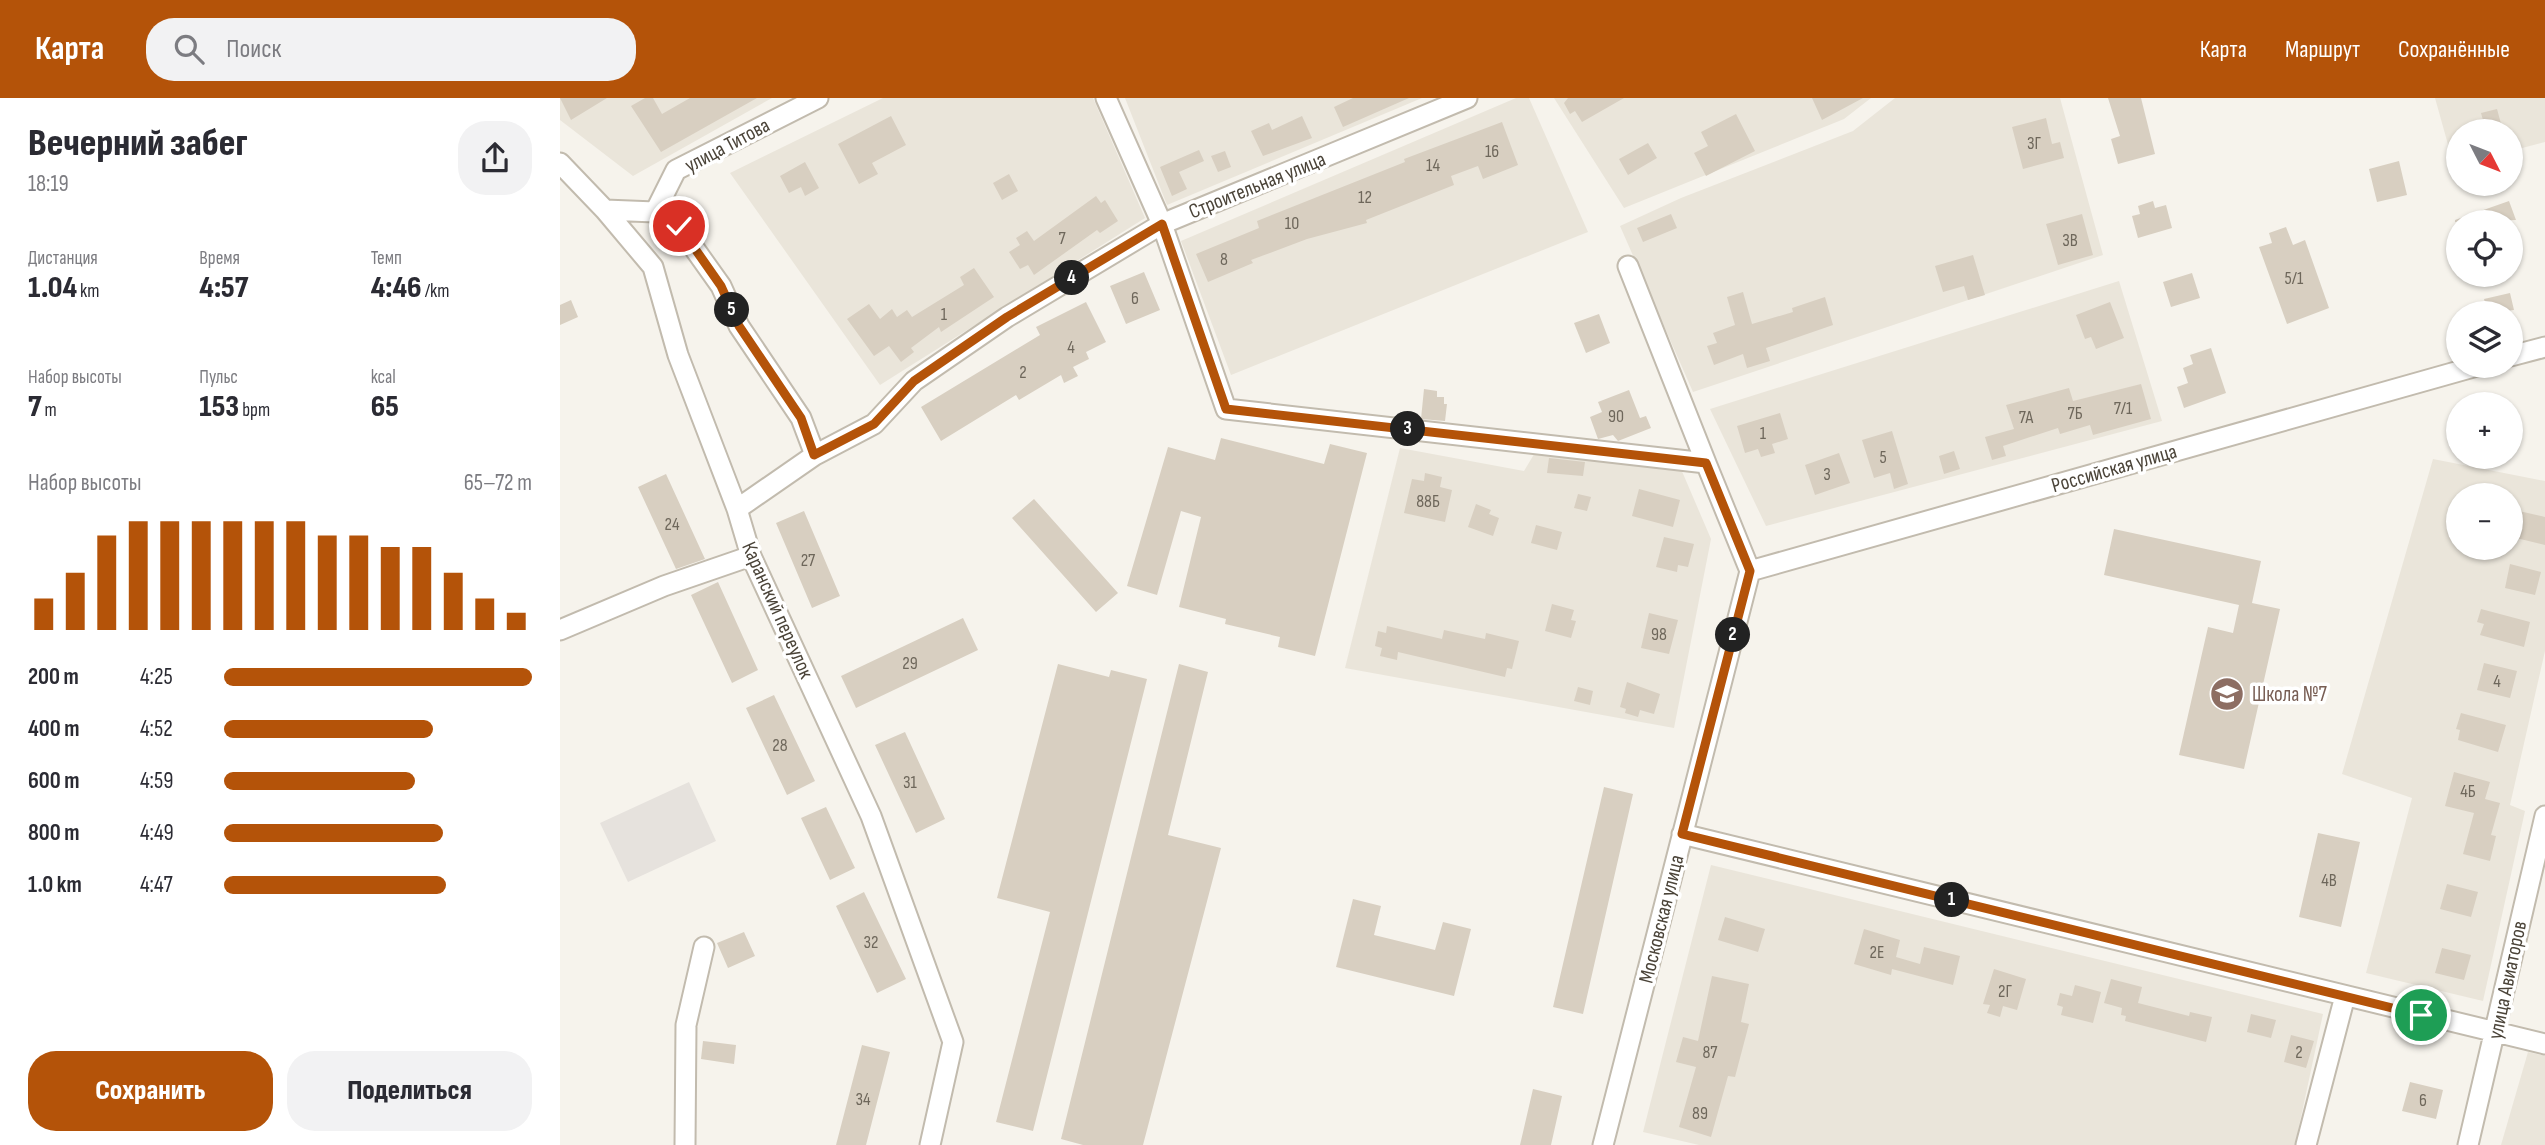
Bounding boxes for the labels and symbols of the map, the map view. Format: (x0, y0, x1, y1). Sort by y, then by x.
street label: улица Титова (681, 113, 774, 178)
north arrow (2446, 119, 2524, 196)
house number: 3Г (2027, 133, 2042, 154)
house number: 16 (1485, 141, 1499, 162)
street label: Строительная улица (1185, 147, 1329, 224)
house number: 14 (1426, 155, 1440, 176)
house number: 12 (1358, 187, 1372, 208)
pin (649, 196, 709, 256)
house number: 10 (1285, 213, 1299, 234)
house number: 7 (1058, 228, 1066, 249)
house number: 3В (2062, 230, 2078, 251)
house number: 8 (1220, 249, 1228, 270)
pin: 4 (1054, 260, 1090, 296)
house number: 5/1 (2285, 268, 2304, 289)
house number: 6 (1131, 288, 1139, 309)
pin: 5 (714, 292, 750, 328)
house number: 1 (941, 304, 948, 325)
house number: 4 (1067, 337, 1075, 358)
house number: 2 (1019, 362, 1027, 383)
house number: 7/1 (2114, 398, 2133, 419)
house number: 7Б (2067, 403, 2083, 424)
house number: 90 (1608, 406, 1624, 427)
house number: 7А (2019, 407, 2034, 428)
pin: 3 (1390, 412, 1426, 446)
house number: 1 (1760, 423, 1767, 444)
street label: Российская улица (2049, 439, 2180, 498)
house number: 5 (1879, 447, 1887, 468)
house number: 3 (1823, 464, 1831, 485)
house number: 88Б (1416, 491, 1440, 512)
house number: 24 (665, 514, 680, 535)
street label: Каранский переулок (736, 538, 819, 683)
house number: 27 (801, 550, 816, 571)
pin: 2 (1716, 618, 1750, 652)
house number: 98 (1651, 624, 1667, 645)
house number: 29 (902, 653, 918, 674)
house number: 4 (2493, 671, 2501, 692)
school or university icon: Школа №7 (2208, 675, 2246, 713)
place label: Школа №7 (2252, 682, 2327, 707)
house number: 28 (772, 735, 788, 756)
house number: 31 (903, 772, 918, 793)
house number: 4Б (2460, 781, 2476, 802)
street label: Московская улица (1633, 852, 1689, 986)
house number: 4В (2321, 870, 2337, 891)
pin: 1 (1934, 882, 1970, 918)
street label: улица Авиаторов (2483, 919, 2532, 1042)
house number: 32 (864, 932, 878, 953)
house number: 2Е (1870, 942, 1884, 963)
house number: 2Г (1998, 981, 2012, 1002)
pin (2391, 985, 2451, 1045)
house number: 87 (1702, 1042, 1718, 1063)
house number: 2 (2295, 1042, 2303, 1063)
house number: 34 (855, 1089, 871, 1110)
house number: 6 (2419, 1090, 2427, 1111)
house number: 89 (1692, 1103, 1708, 1124)

